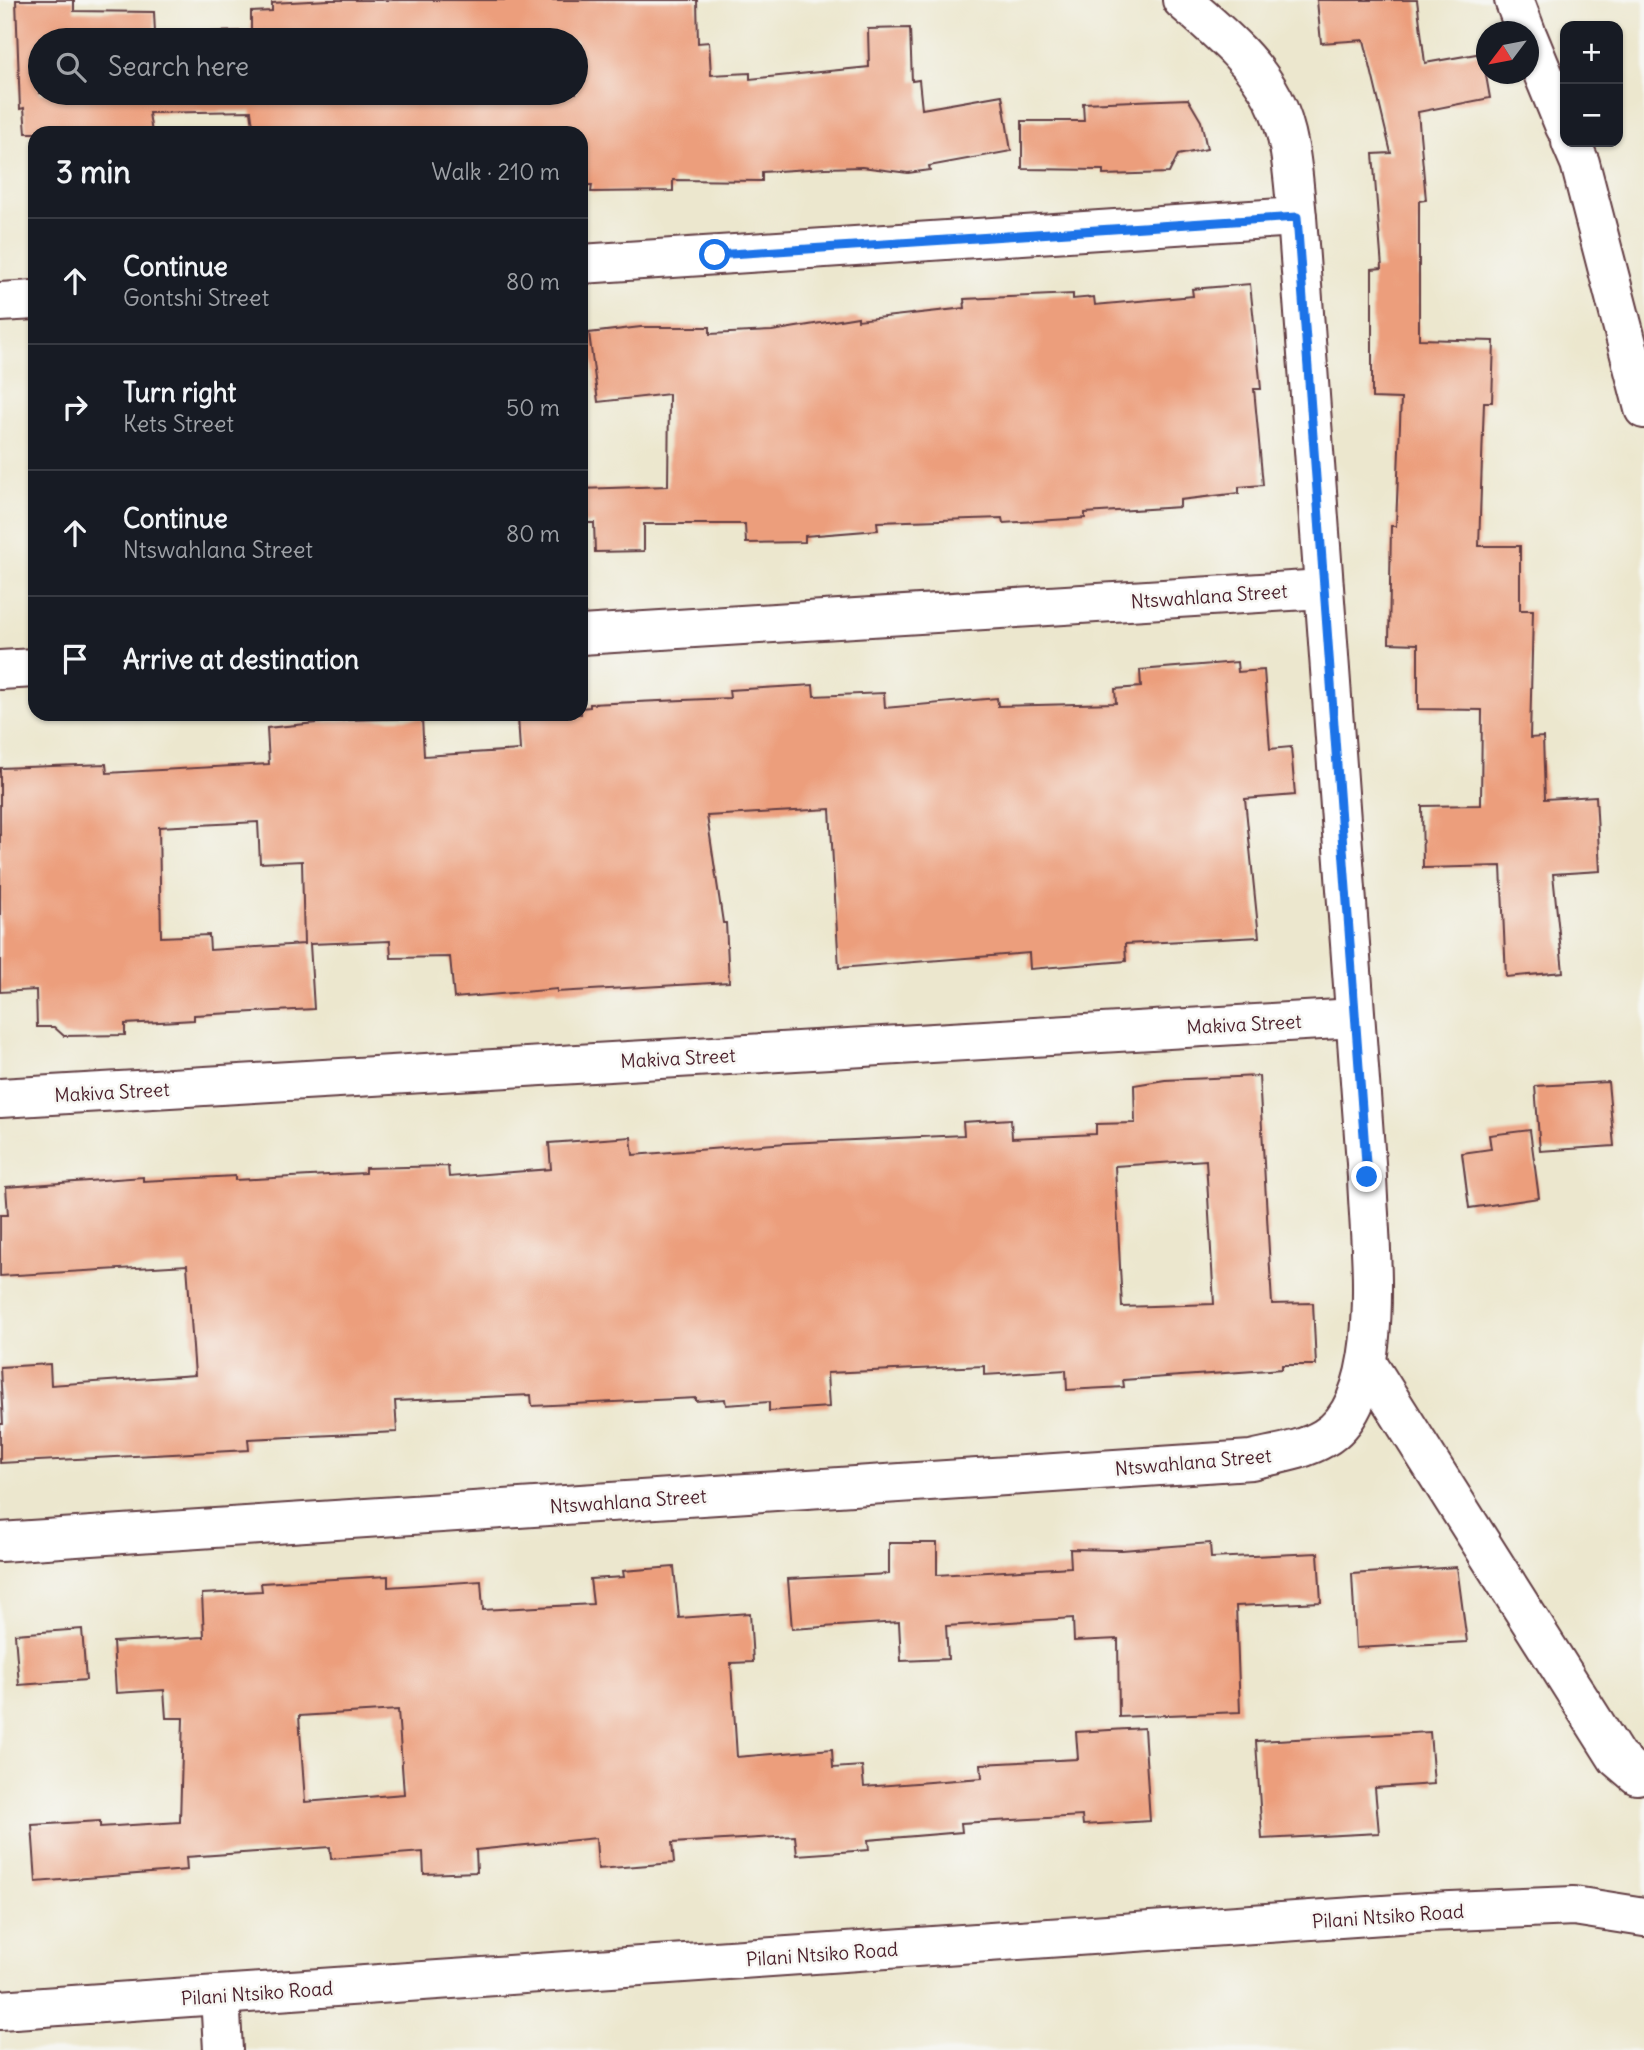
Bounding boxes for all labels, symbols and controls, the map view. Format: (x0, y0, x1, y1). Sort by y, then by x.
north arrow (1476, 21, 1539, 84)
map controls (1560, 21, 1623, 147)
button: + (1560, 21, 1623, 84)
search box (28, 28, 588, 105)
icon: search (52, 48, 90, 86)
text: Search here (108, 50, 249, 83)
button: − (1560, 84, 1623, 147)
text: 3 min (56, 153, 131, 191)
text: Walk · 210 m (431, 157, 560, 186)
route start (699, 239, 730, 270)
text: Continue (123, 250, 228, 283)
icon: ahead (56, 262, 94, 300)
text: 80 m (506, 267, 560, 296)
text: Gontshi Street (123, 283, 269, 312)
text: Turn right (123, 376, 236, 409)
icon: right (56, 388, 94, 426)
text: 50 m (506, 393, 560, 422)
text: Kets Street (123, 409, 234, 438)
text: Continue (123, 502, 228, 535)
icon: ahead (56, 514, 94, 552)
text: 80 m (506, 519, 560, 548)
text: Ntswahlana Street (123, 535, 313, 564)
street label: Ntswahlana Street (1130, 579, 1288, 613)
icon: arrive (56, 640, 94, 678)
text: Arrive at destination (123, 643, 359, 676)
street label: Makiva Street (1186, 1009, 1302, 1039)
street label: Makiva Street (620, 1043, 736, 1073)
street label: Makiva Street (54, 1077, 170, 1107)
route end (1351, 1161, 1382, 1192)
street label: Ntswahlana Street (1114, 1443, 1272, 1481)
street label: Ntswahlana Street (549, 1484, 707, 1518)
street label: Pilani Ntsiko Road (1311, 1899, 1465, 1933)
street label: Pilani Ntsiko Road (745, 1937, 899, 1971)
street label: Pilani Ntsiko Road (180, 1976, 334, 2010)

